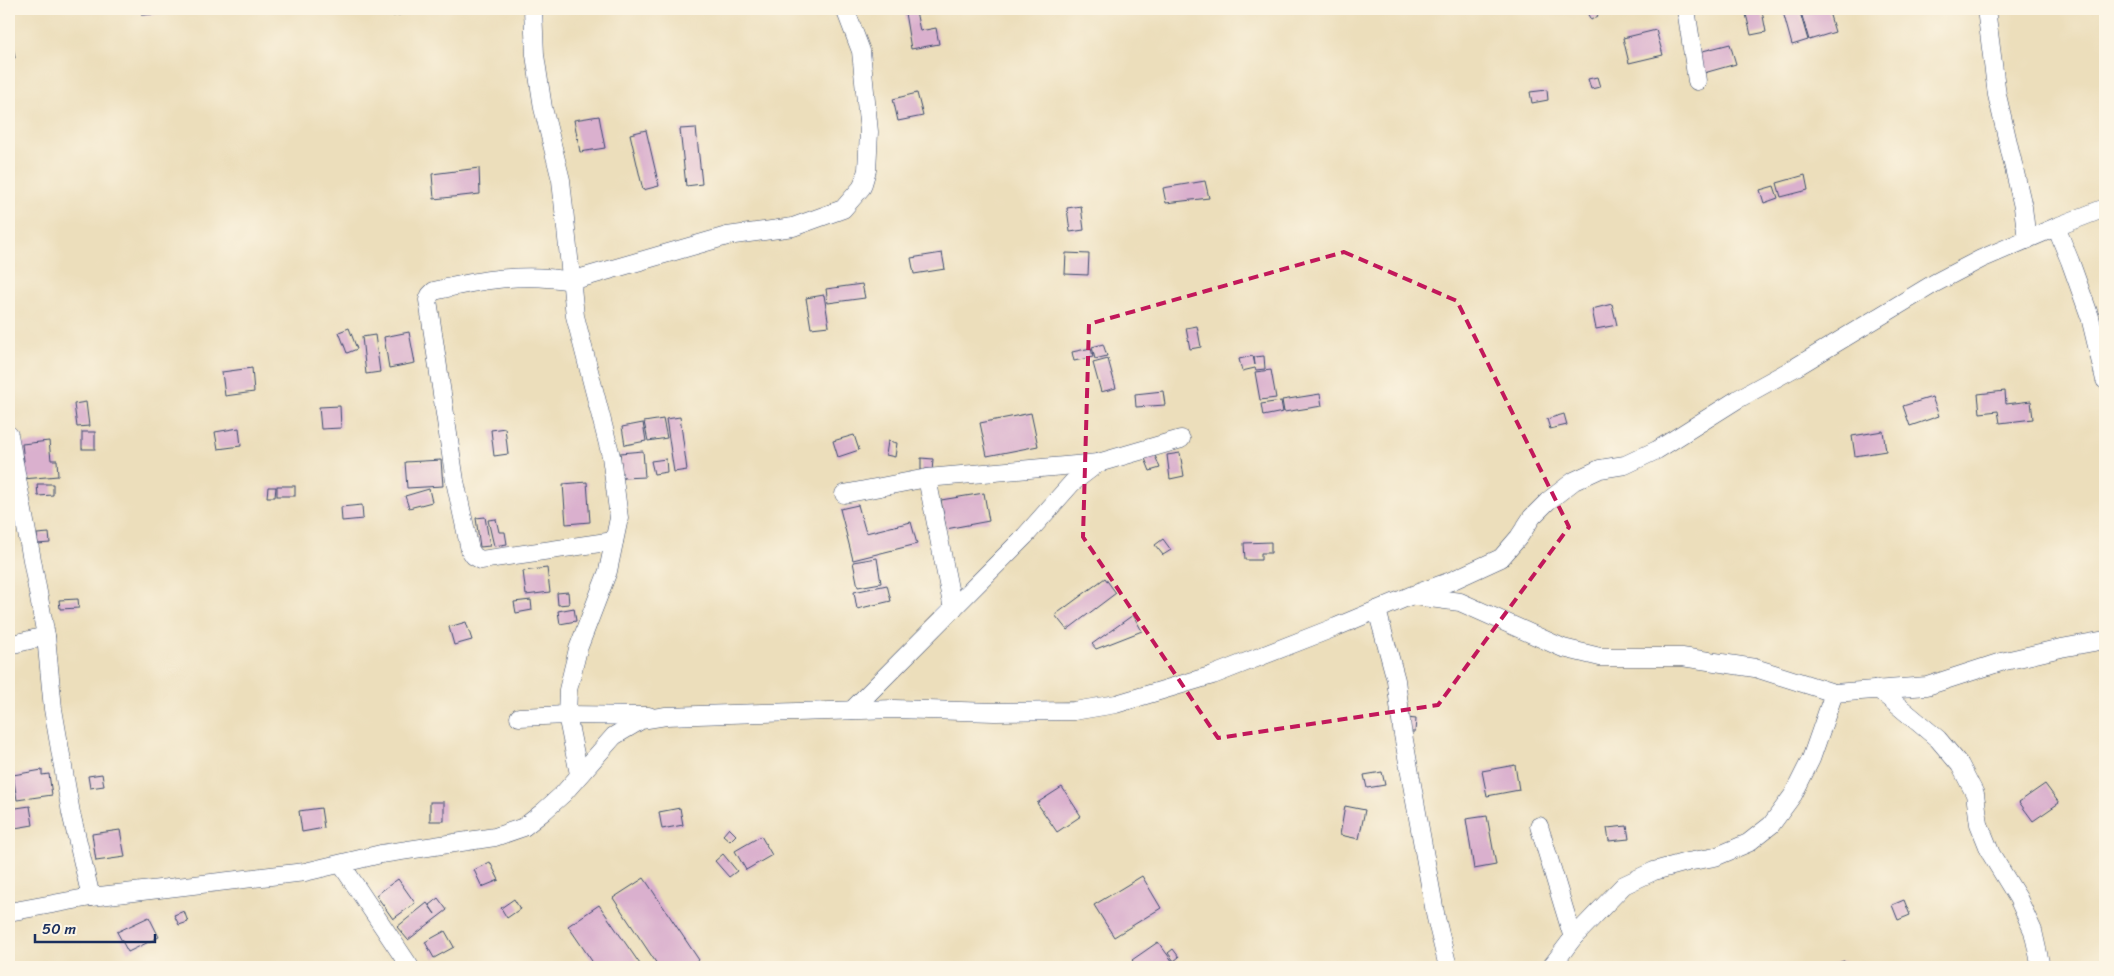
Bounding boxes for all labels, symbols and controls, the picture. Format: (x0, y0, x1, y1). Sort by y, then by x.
scale bar (35, 911, 155, 943)
text: 50 m (42, 916, 77, 942)

